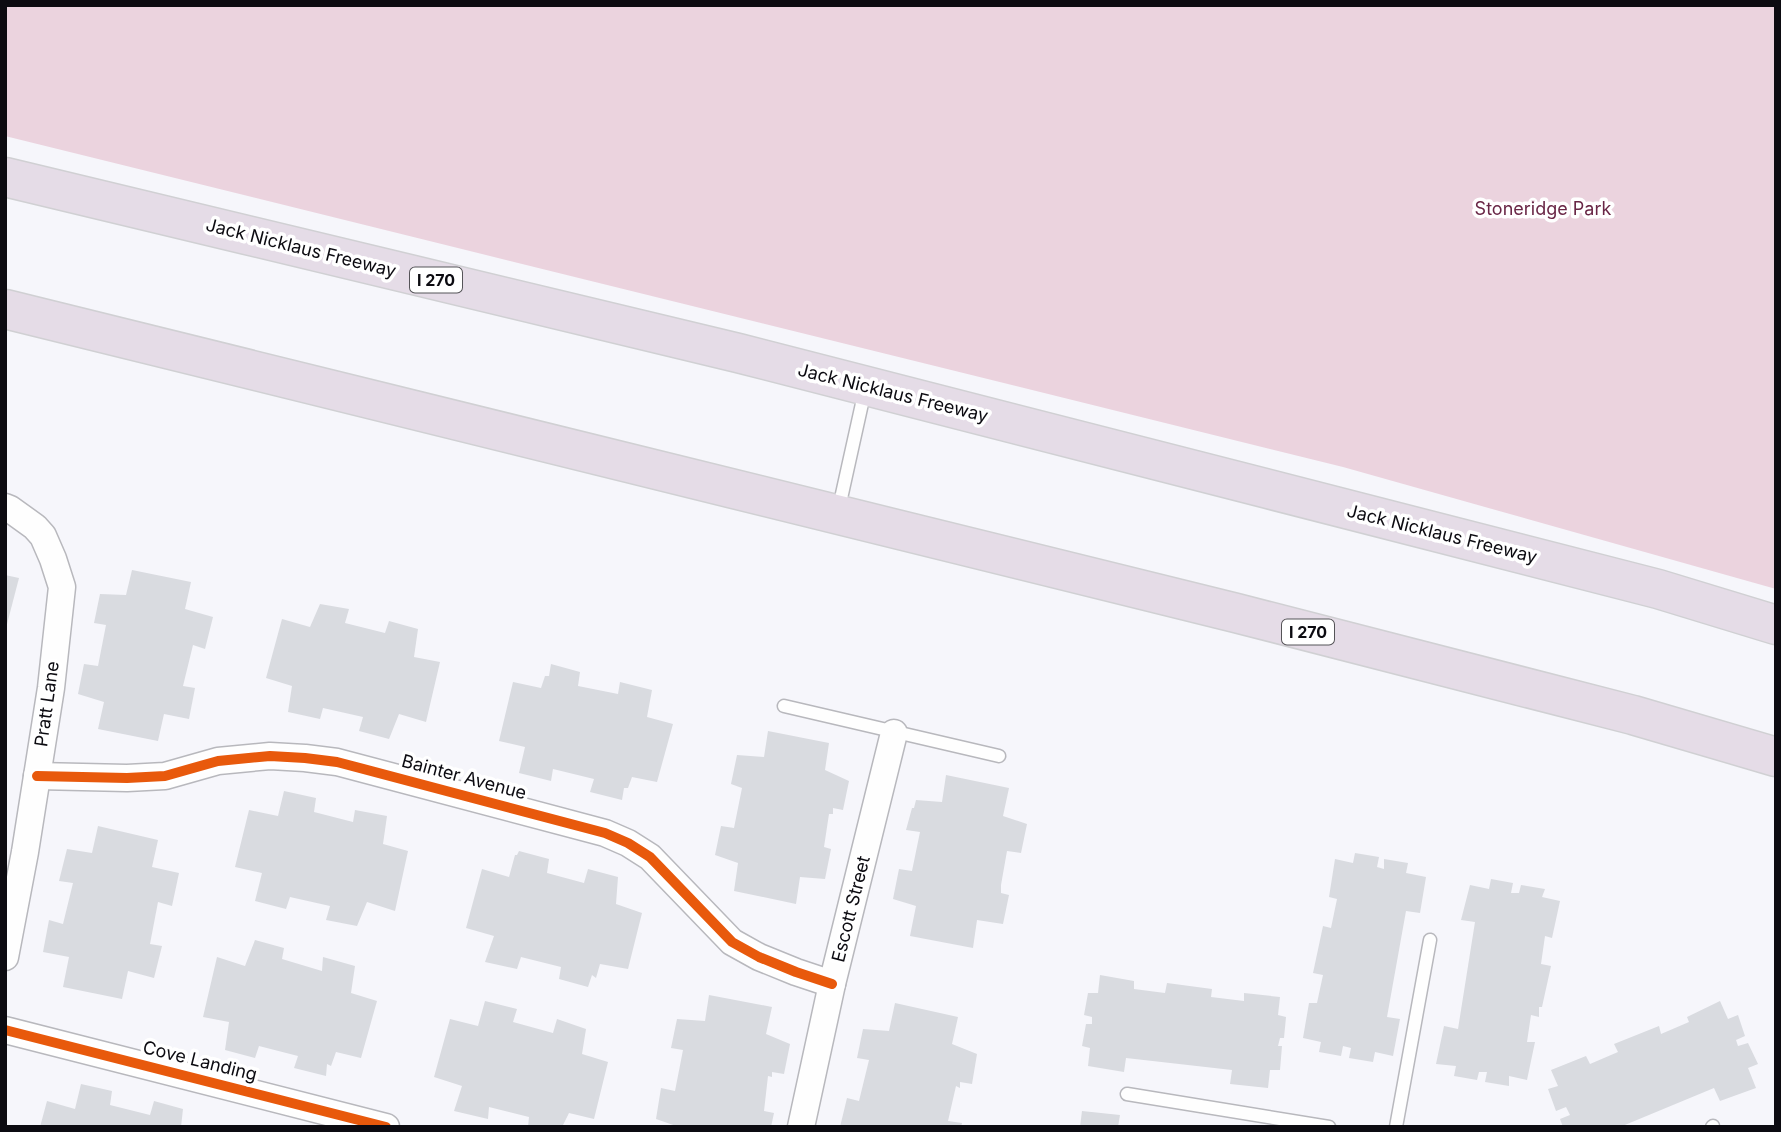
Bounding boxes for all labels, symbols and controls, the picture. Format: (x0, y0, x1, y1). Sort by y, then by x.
park label: Stoneridge Park (1475, 198, 1611, 219)
street label: Jack Nicklaus Freeway (204, 214, 398, 281)
road number: I 270 (410, 268, 462, 292)
street label: Jack Nicklaus Freeway (796, 359, 990, 426)
street label: Jack Nicklaus Freeway (1345, 500, 1539, 567)
road number: I 270 (1282, 620, 1334, 645)
street label: Pratt Lane (30, 660, 63, 748)
street label: Bainter Avenue (400, 750, 529, 803)
street label: Escott Street (827, 854, 874, 964)
street label: Cove Landing (141, 1036, 259, 1085)

